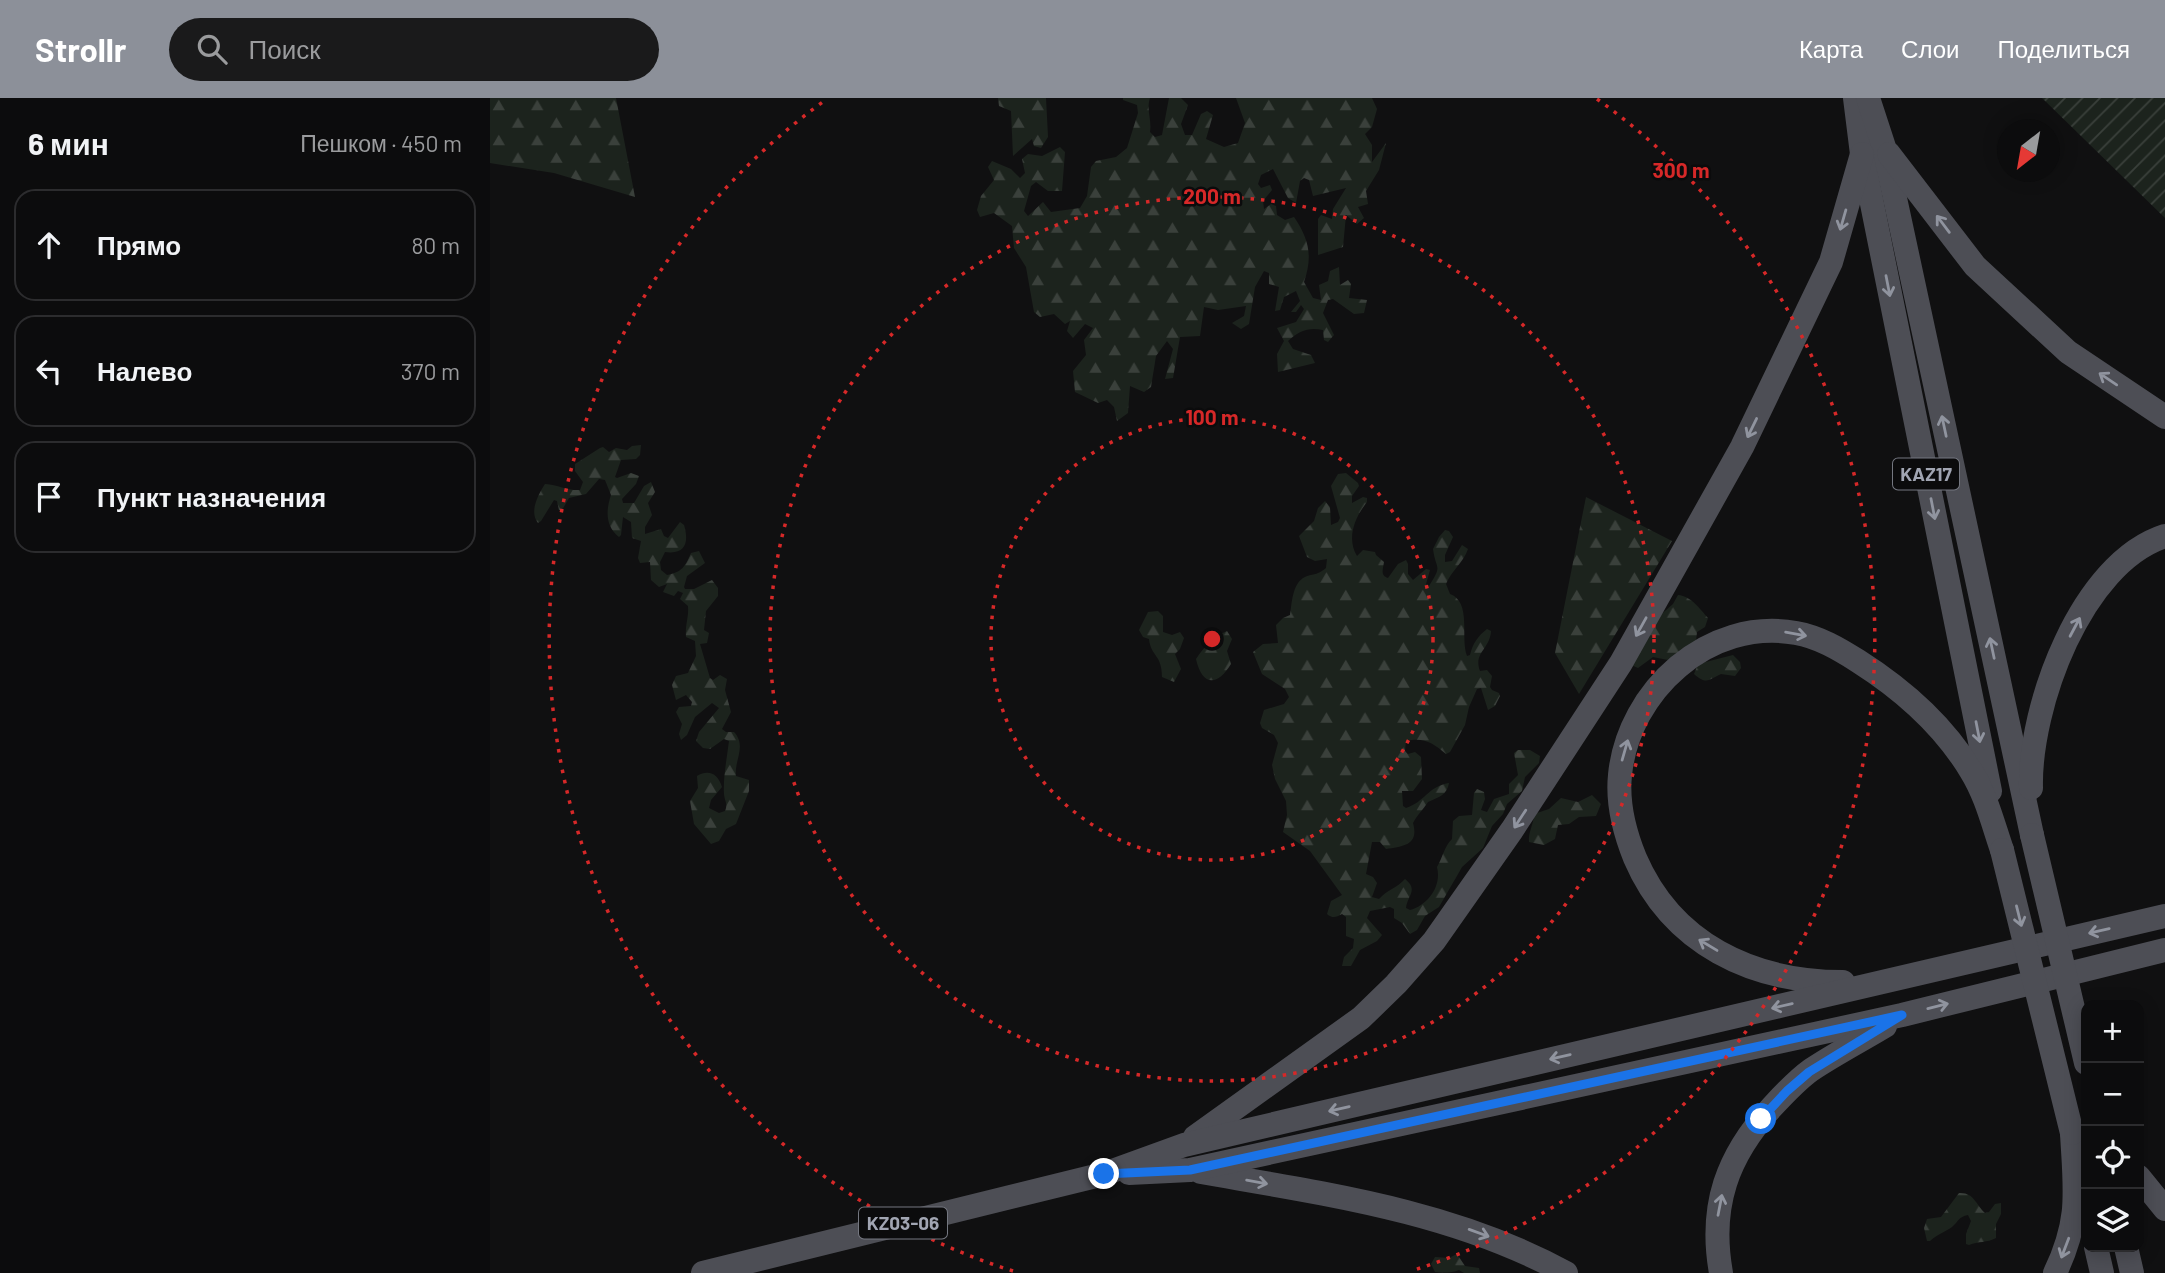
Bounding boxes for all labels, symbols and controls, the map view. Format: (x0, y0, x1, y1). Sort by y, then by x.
search box (169, 18, 659, 81)
text: Strollr (35, 29, 127, 69)
icon: search (193, 30, 231, 68)
text: Поиск (249, 33, 321, 64)
text: Карта (1799, 34, 1863, 63)
text: Слои (1901, 34, 1959, 63)
text: Поделиться (1997, 34, 2130, 63)
north arrow (1997, 119, 2060, 182)
text: 6 мин (28, 125, 109, 161)
text: Пешком · 450 m (300, 129, 462, 157)
text: 300 m (1652, 157, 1710, 182)
text: 200 m (1183, 183, 1241, 208)
one-way arrow (1835, 209, 1848, 231)
one-way arrow (1936, 215, 1951, 234)
icon: ahead (30, 226, 68, 264)
text: Прямо (97, 229, 181, 260)
text: 80 m (411, 231, 460, 259)
one-way arrow (1882, 274, 1896, 297)
icon: left (30, 352, 68, 390)
text: Налево (97, 355, 192, 386)
text: 370 m (401, 357, 460, 385)
one-way arrow (2099, 371, 2118, 386)
text: 100 m (1185, 404, 1239, 429)
one-way arrow (1937, 415, 1950, 438)
one-way arrow (1744, 417, 1758, 438)
road number: KAZ17 (1893, 458, 1959, 490)
icon: arrive (30, 478, 68, 516)
text: Пункт назначения (97, 481, 326, 512)
one-way arrow (1927, 497, 1941, 520)
one-way arrow (1634, 616, 1648, 636)
one-way arrow (2069, 617, 2082, 638)
centre of rings (1200, 627, 1224, 651)
one-way arrow (1784, 628, 1807, 641)
one-way arrow (1984, 637, 1998, 660)
one-way arrow (1972, 720, 1986, 743)
one-way arrow (1619, 739, 1632, 761)
one-way arrow (1512, 809, 1527, 828)
one-way arrow (2012, 904, 2026, 927)
one-way arrow (2088, 925, 2111, 939)
one-way arrow (1698, 938, 1719, 951)
one-way arrow (1926, 999, 1949, 1012)
one-way arrow (1771, 1000, 1794, 1013)
map controls (2081, 1000, 2144, 1252)
button: + (2081, 1000, 2144, 1063)
one-way arrow (1549, 1051, 1572, 1065)
button: − (2081, 1063, 2144, 1126)
one-way arrow (1328, 1103, 1350, 1116)
route start (1745, 1103, 1776, 1134)
button: locate (2081, 1126, 2144, 1189)
route end (1088, 1158, 1119, 1189)
one-way arrow (1246, 1175, 1268, 1189)
button: layers (2081, 1189, 2144, 1252)
one-way arrow (1713, 1194, 1727, 1217)
road number: KZ03-06 (859, 1208, 947, 1238)
one-way arrow (1467, 1228, 1489, 1240)
one-way arrow (2058, 1237, 2071, 1259)

